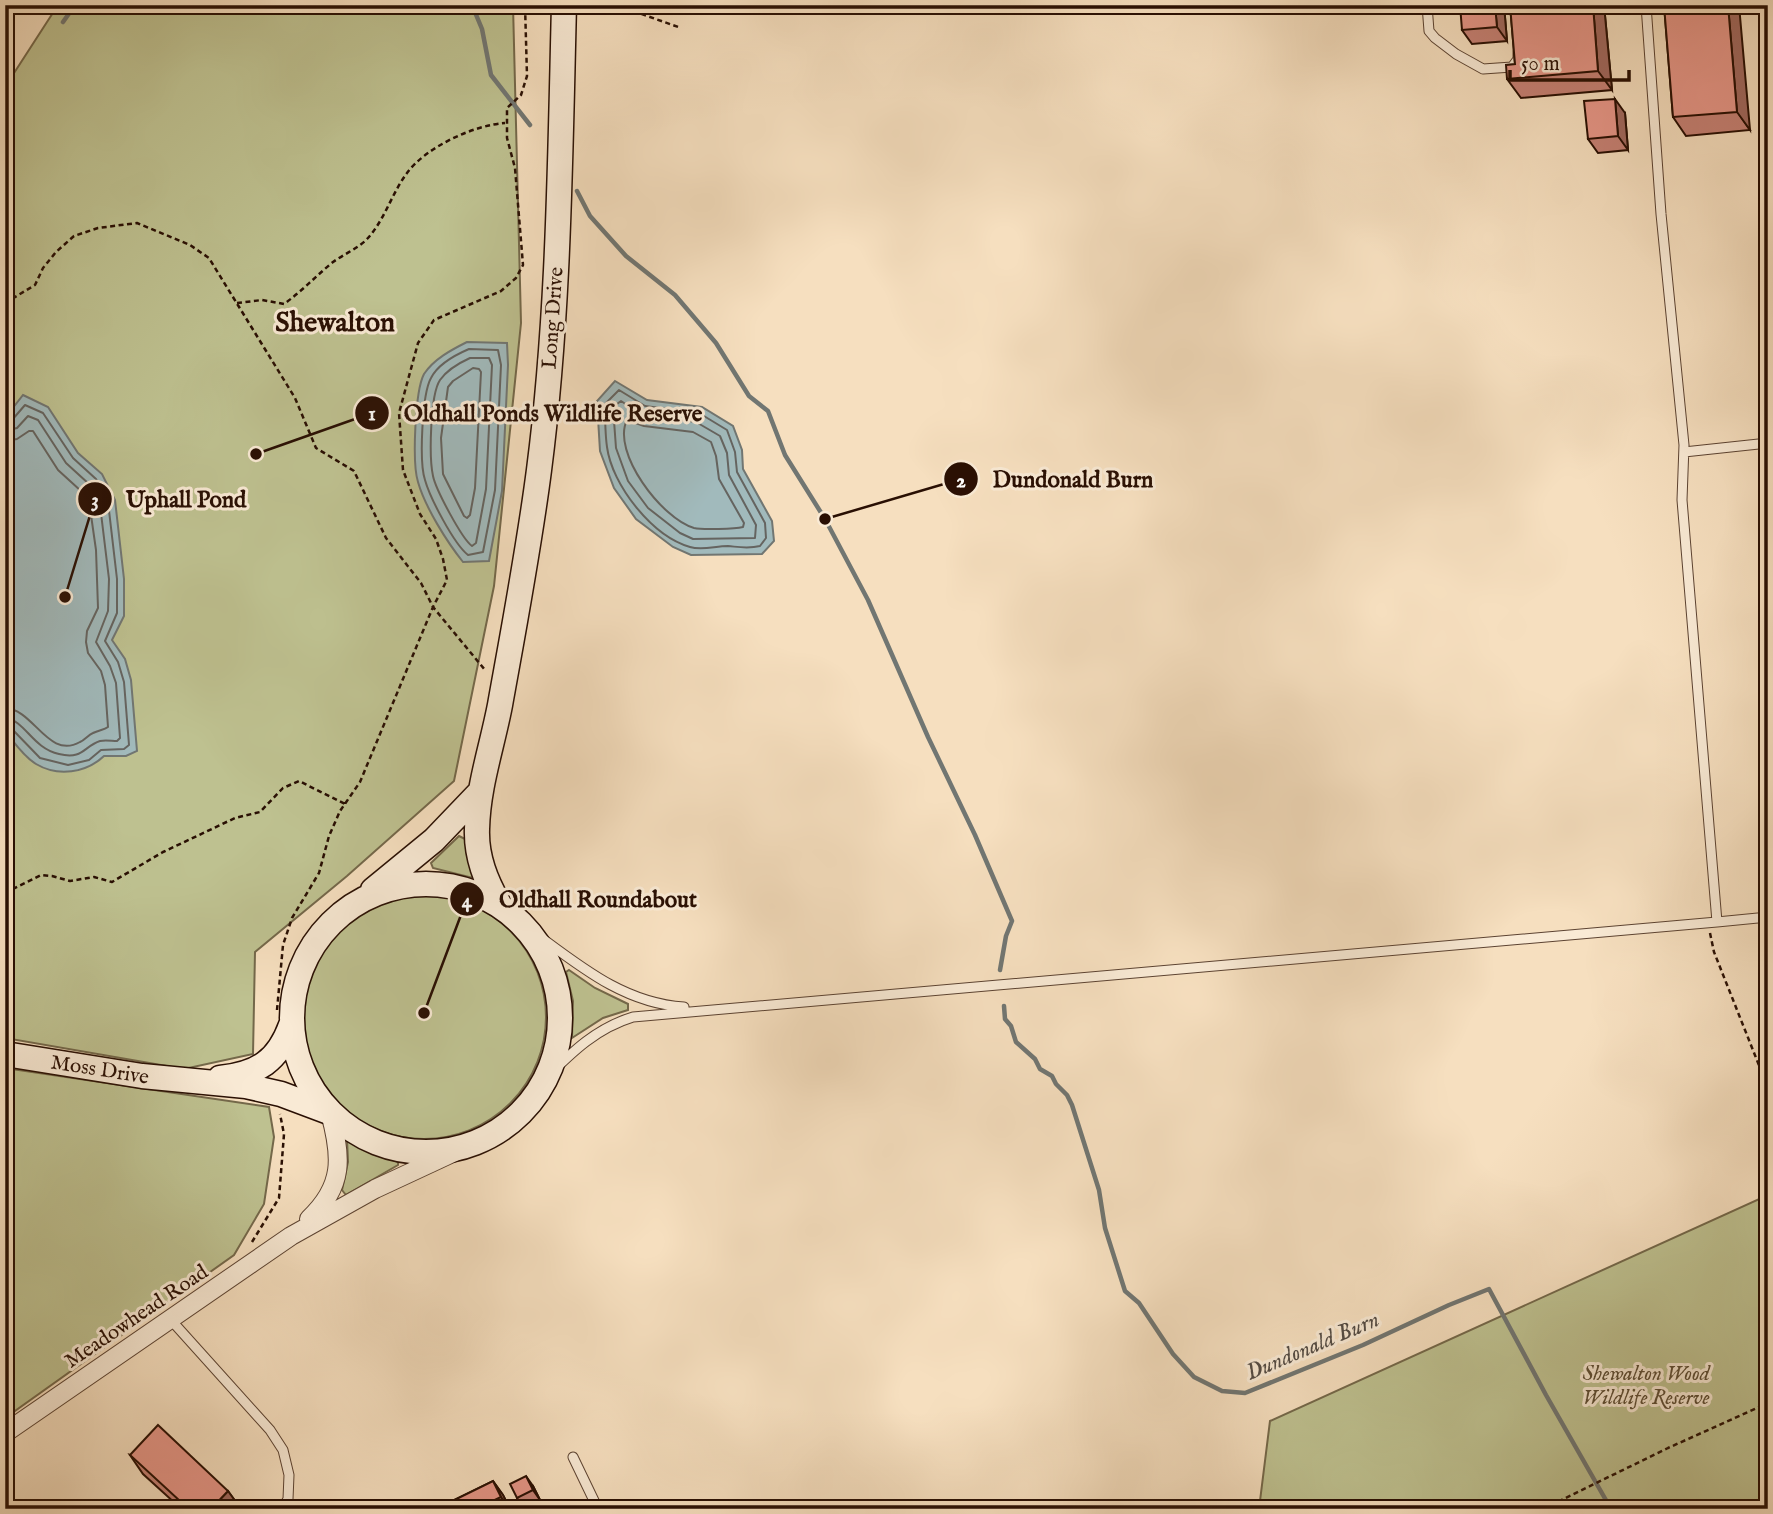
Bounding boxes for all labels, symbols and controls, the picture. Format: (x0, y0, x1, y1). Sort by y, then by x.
scale bar (1510, 38, 1630, 82)
text: 50 m (1521, 51, 1560, 78)
street label: Long Drive (536, 266, 571, 370)
district label: Shewalton (275, 306, 395, 341)
callout: Oldhall Ponds Wildlife Reserve (355, 391, 716, 435)
text: Oldhall Ponds Wildlife Reserve (404, 400, 703, 429)
text: 1 (368, 401, 376, 428)
callout: Dundonald Burn (943, 457, 1167, 501)
text: Dundonald Burn (993, 466, 1154, 495)
text: 2 (956, 468, 966, 495)
callout: Uphall Pond (77, 477, 261, 521)
text: Uphall Pond (125, 486, 247, 515)
text: 3 (91, 487, 99, 514)
callout: Oldhall Roundabout (450, 877, 711, 921)
text: Oldhall Roundabout (499, 886, 697, 915)
text: 4 (462, 888, 473, 915)
street label: Moss Drive (49, 1049, 151, 1092)
street label: Meadowhead Road (60, 1259, 214, 1375)
water label: Dundonald Burn (1241, 1305, 1384, 1388)
park label: Shewalton Wood Wildlife Reserve (1582, 1361, 1712, 1412)

